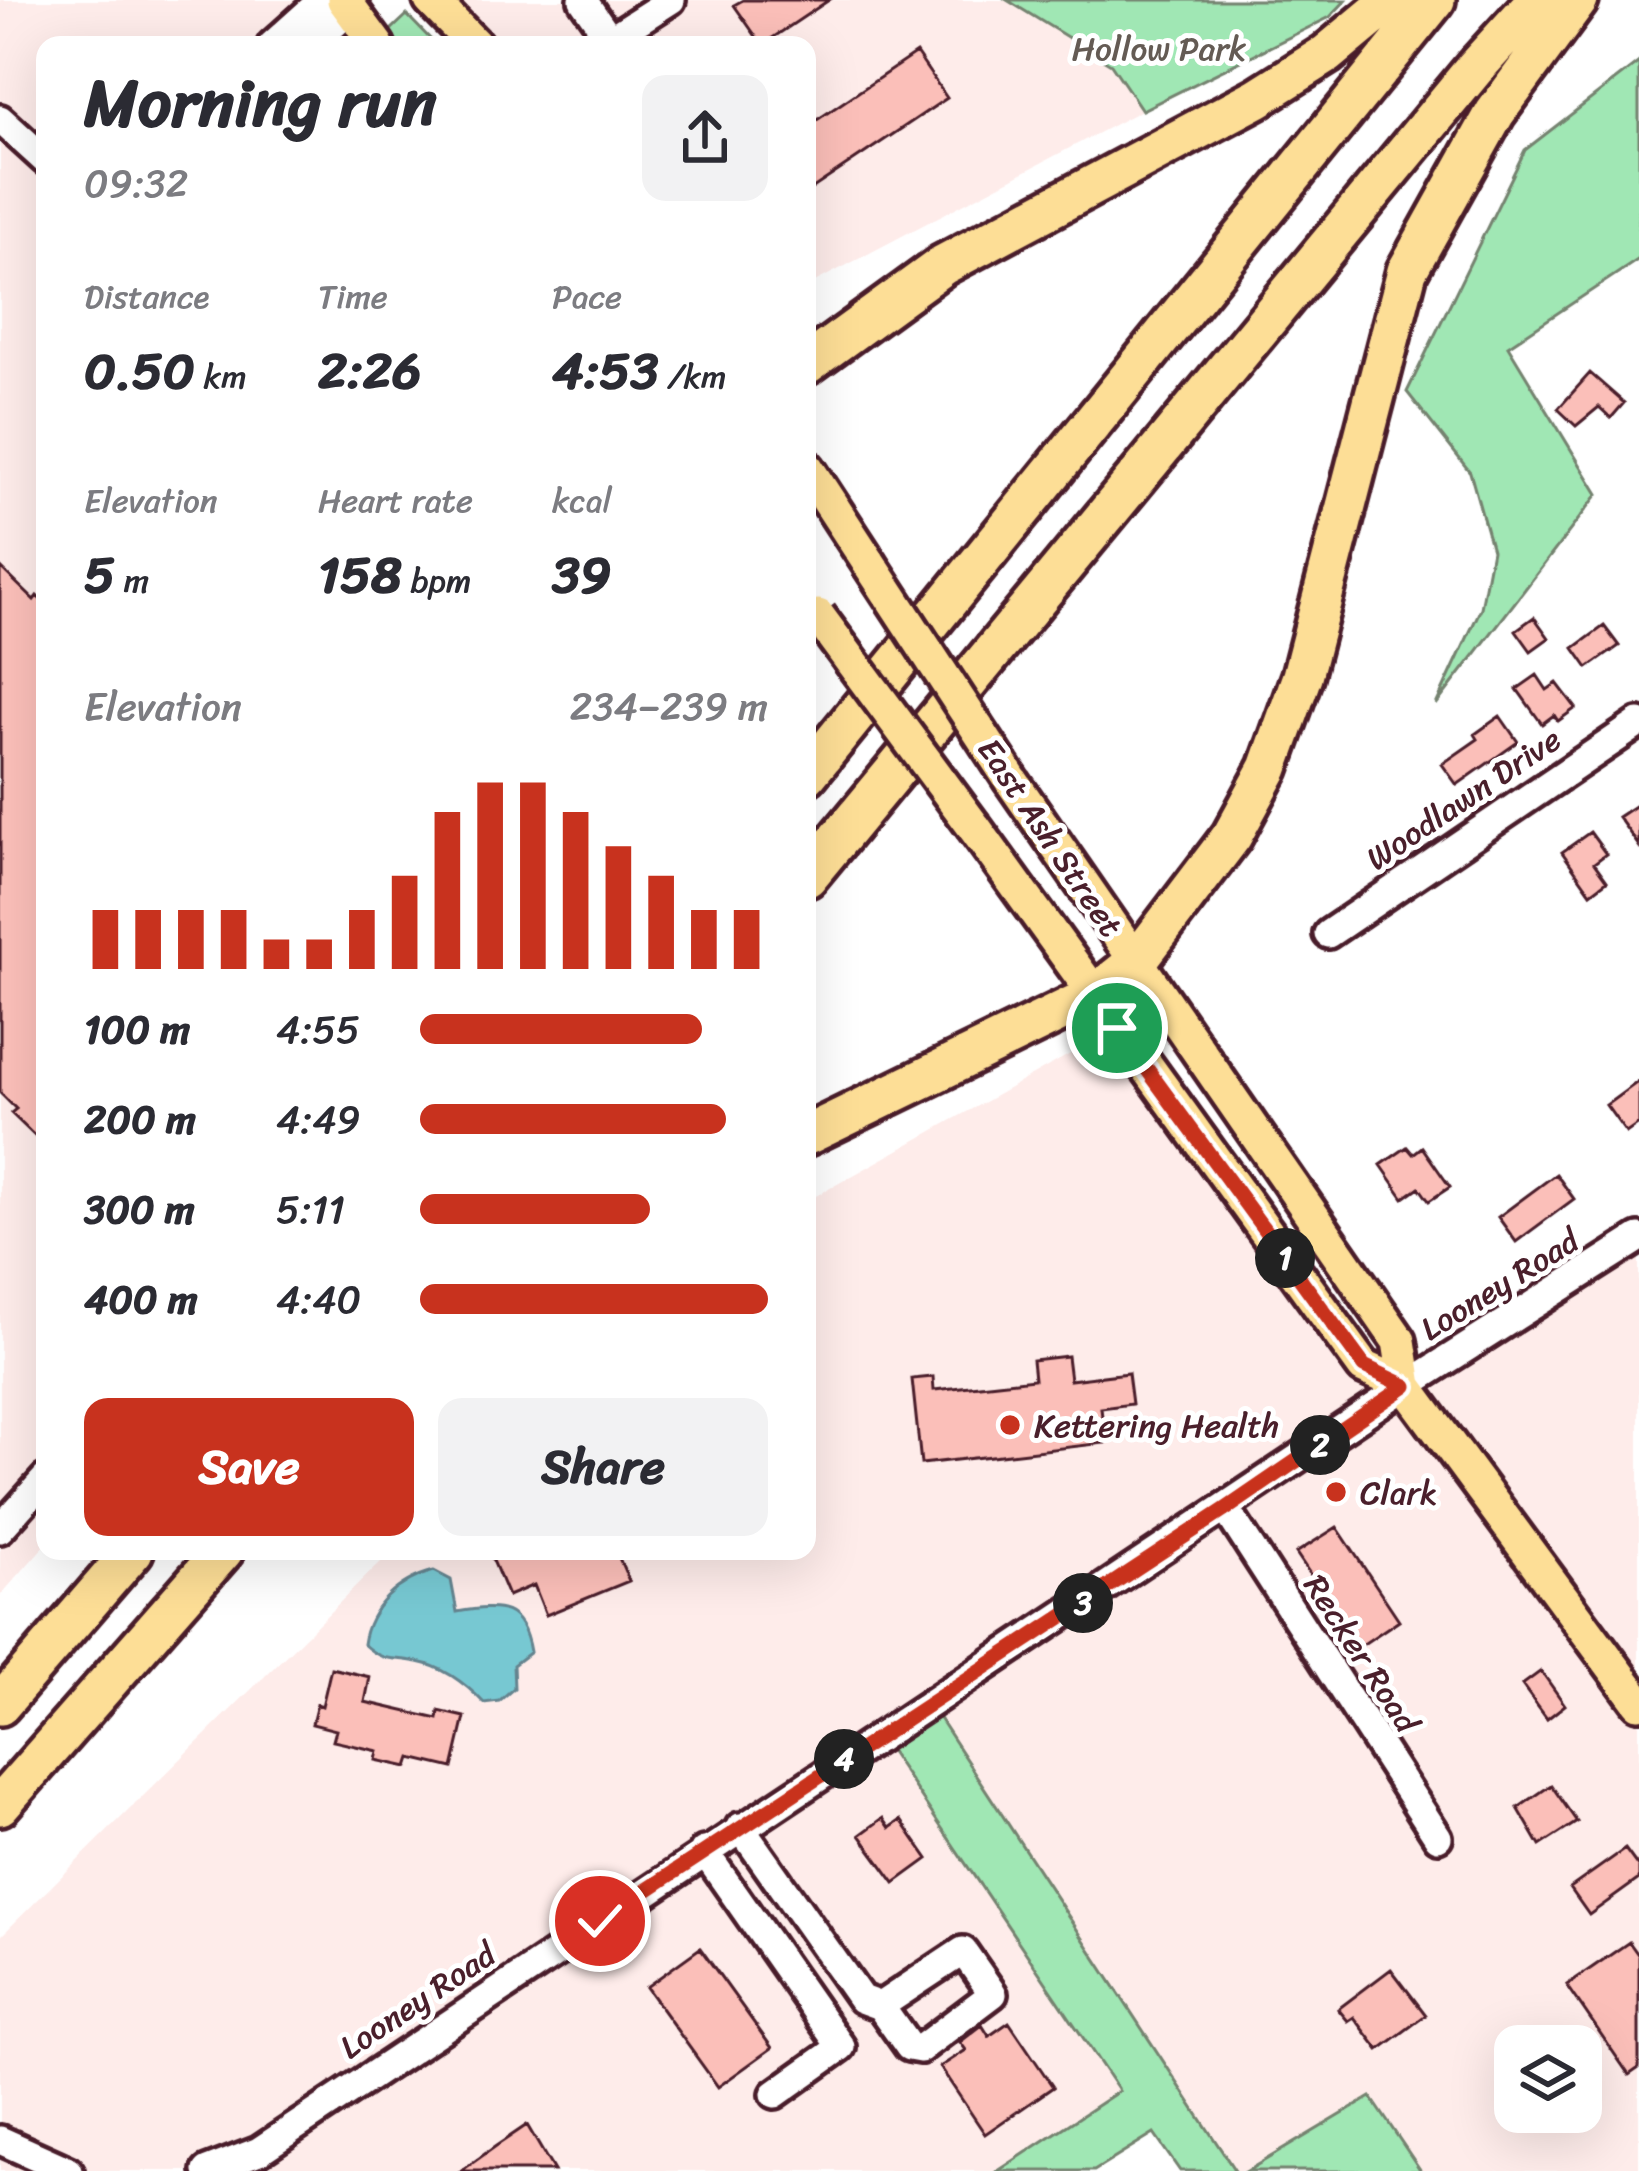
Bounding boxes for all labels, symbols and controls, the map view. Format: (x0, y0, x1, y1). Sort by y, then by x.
park label: Hollow Park (1072, 20, 1247, 78)
text: Morning run (84, 45, 437, 162)
button: share (642, 75, 768, 201)
text: 09:32 (84, 149, 188, 218)
text: Distance (84, 268, 209, 326)
text: Time (318, 268, 388, 326)
text: Pace (552, 268, 622, 326)
text: 0.50 (84, 326, 195, 416)
text: 2:26 (318, 326, 421, 416)
text: 4:53 (552, 326, 658, 416)
text: km (195, 348, 246, 406)
text: /km (658, 348, 726, 406)
text: Elevation (84, 472, 218, 530)
text: Heart rate (318, 472, 473, 530)
text: kcal (552, 472, 612, 530)
text: 5 (84, 530, 115, 620)
text: 158 (318, 530, 402, 620)
text: 39 (552, 530, 611, 620)
text: m (115, 552, 149, 610)
text: bpm (402, 552, 471, 610)
text: Elevation (84, 672, 242, 741)
text: 234–239 m (570, 672, 768, 741)
street label: Woodlawn Drive (1354, 712, 1574, 886)
street label: East Ash Street (962, 726, 1139, 950)
pin (1066, 977, 1168, 1079)
text: 100 m (84, 995, 190, 1064)
text: 4:55 (276, 995, 360, 1064)
icon: arrive (1084, 995, 1150, 1061)
text: 200 m (84, 1085, 196, 1154)
text: 4:49 (276, 1085, 360, 1154)
text: 300 m (84, 1175, 195, 1244)
text: 5:11 (276, 1175, 345, 1244)
street label: Looney Road (1408, 1211, 1593, 1357)
pin: 1 (1255, 1228, 1315, 1288)
text: 1 (1278, 1229, 1292, 1287)
text: 400 m (84, 1265, 198, 1334)
text: 4:40 (276, 1265, 361, 1334)
place label: Kettering Health (1034, 1397, 1279, 1455)
button: Save (84, 1398, 414, 1536)
button: Share (438, 1398, 768, 1536)
marker: Kettering Health (997, 1412, 1023, 1438)
pin: 2 (1290, 1415, 1350, 1475)
text: 2 (1310, 1416, 1330, 1474)
place label: Clark (1360, 1464, 1438, 1522)
marker: Clark (1323, 1479, 1349, 1505)
street label: Recker Road (1288, 1562, 1436, 1747)
pin: 3 (1053, 1573, 1113, 1633)
text: 3 (1074, 1574, 1092, 1632)
pin: 4 (814, 1729, 874, 1789)
text: 4 (834, 1730, 854, 1788)
pin (549, 1870, 651, 1972)
icon: check (567, 1888, 633, 1954)
street label: Looney Road (327, 1925, 510, 2075)
map controls (1494, 2025, 1602, 2133)
button: layers (1494, 2025, 1602, 2133)

